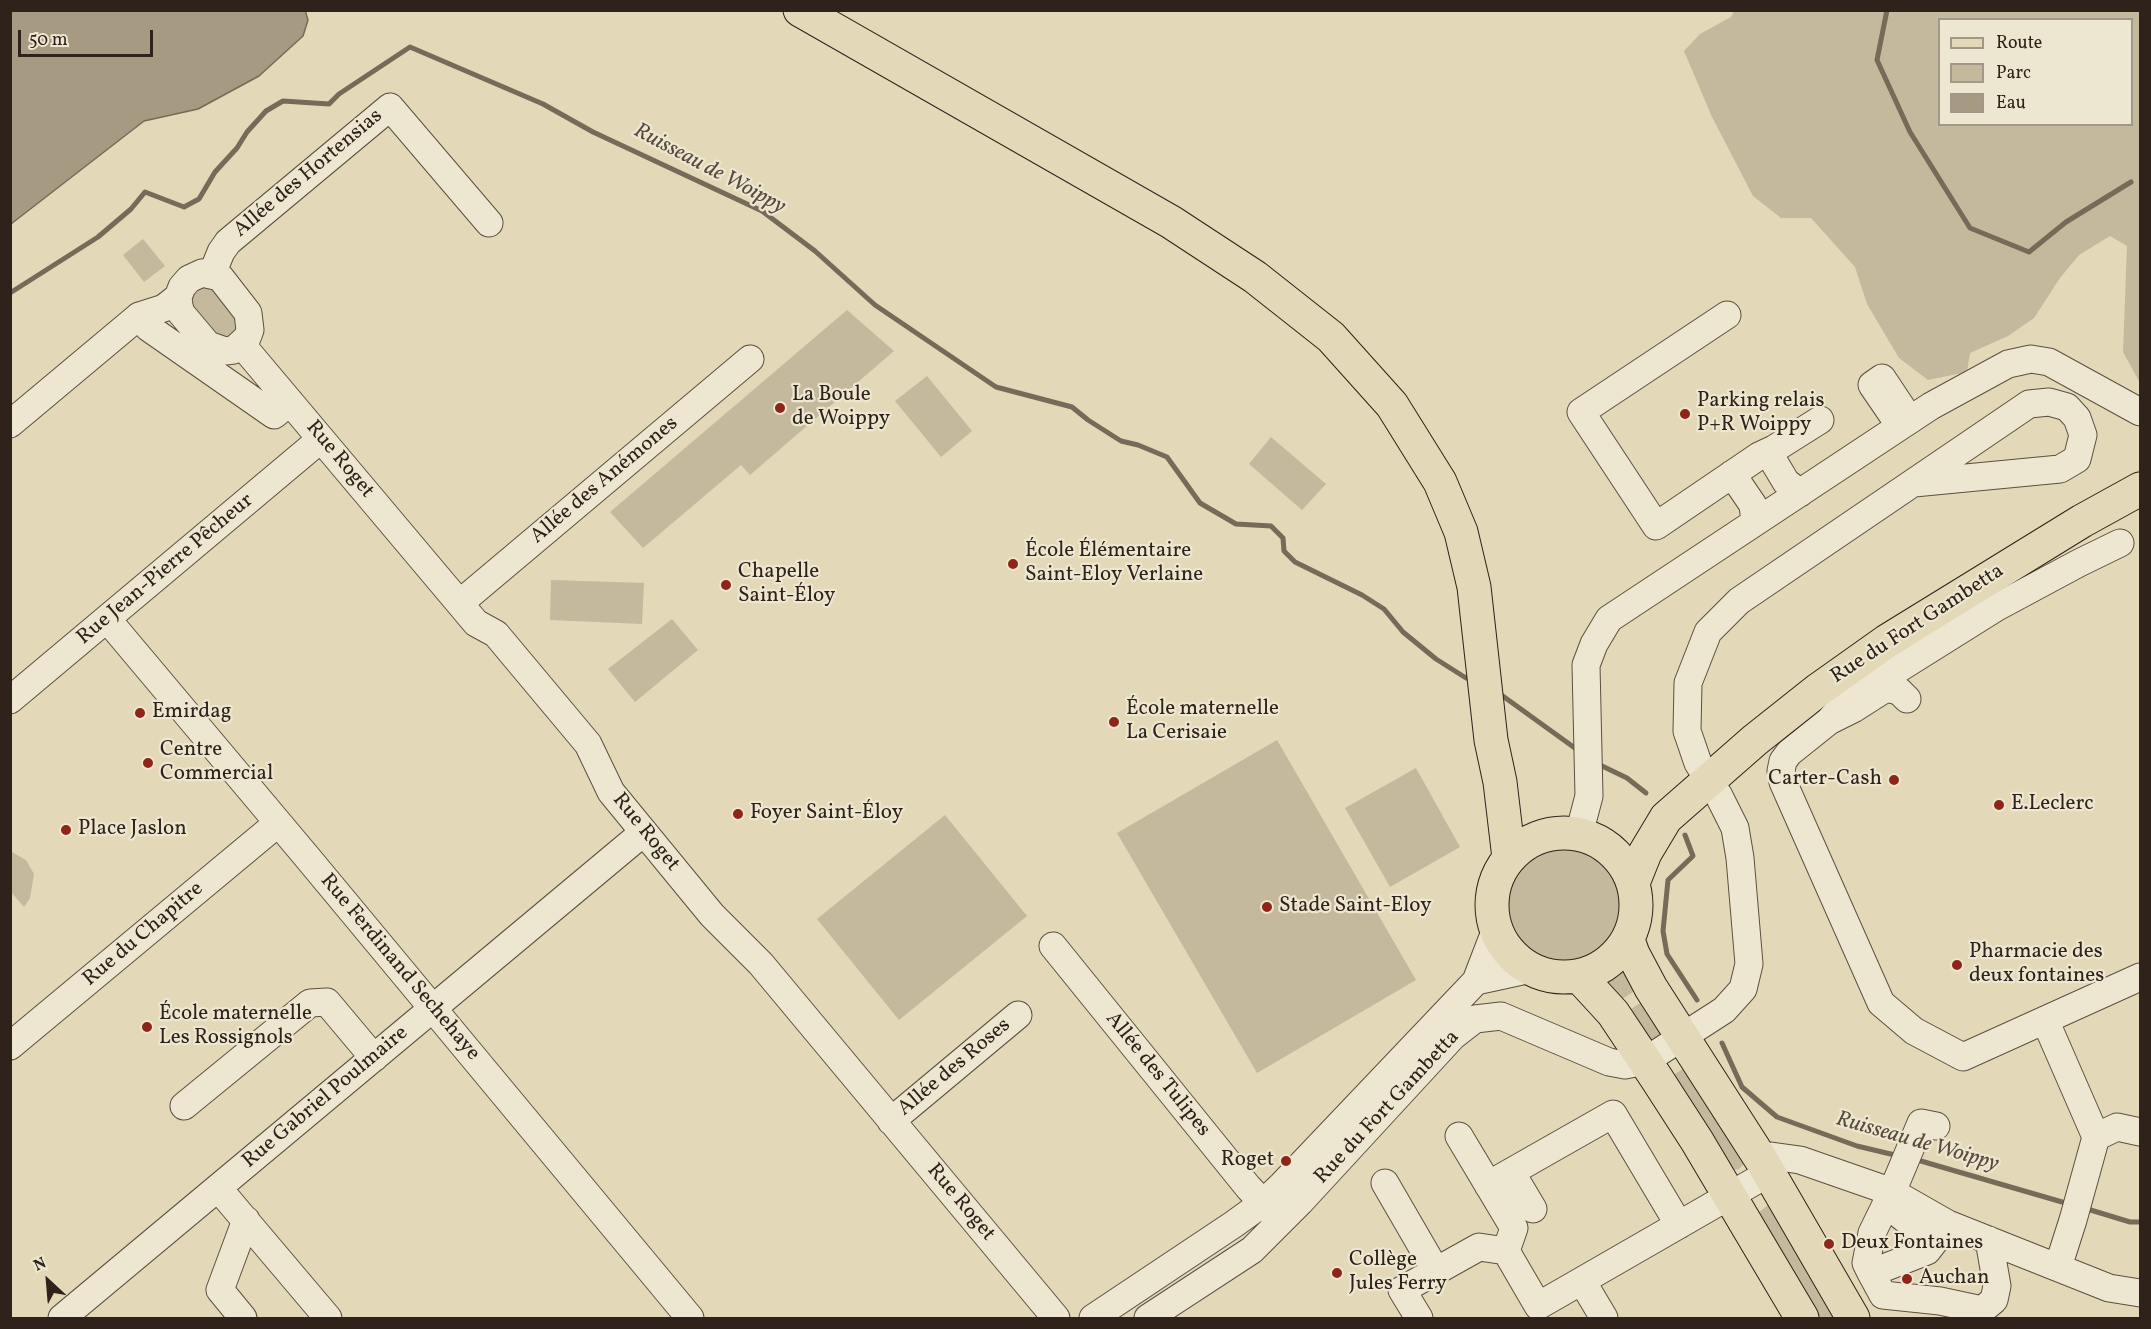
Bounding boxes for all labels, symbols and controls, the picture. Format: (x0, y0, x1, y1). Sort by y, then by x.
scale bar (21, 18, 156, 56)
legend (1938, 18, 2133, 126)
text: 50 m (29, 28, 68, 53)
text: Route (1996, 31, 2042, 56)
text: Parc (1996, 61, 2031, 86)
text: Eau (1996, 91, 2026, 116)
street label: Allée des Hortensias (229, 104, 389, 244)
water label: Ruisseau de Woippy (628, 119, 790, 221)
place label: La Boule de Woippy (792, 383, 890, 433)
place label: Parking relais P+R Woippy (1697, 389, 1824, 439)
marker: La Boule de Woippy (773, 401, 787, 415)
marker: Parking relais P+R Woippy (1678, 407, 1692, 421)
street label: Allée des Anémones (526, 412, 684, 550)
street label: Rue Roget (299, 416, 379, 504)
street label: Rue Jean-Pierre Pêcheur (73, 489, 259, 651)
place label: École Élémentaire Saint-Eloy Verlaine (1025, 539, 1203, 589)
marker: École Élémentaire Saint-Eloy Verlaine (1006, 557, 1020, 571)
place label: Chapelle Saint-Éloy (738, 560, 835, 610)
street label: Rue du Fort Gambetta (1827, 560, 2009, 690)
marker: Chapelle Saint-Éloy (719, 578, 733, 592)
place label: École maternelle La Cerisaie (1126, 697, 1279, 747)
place label: Emirdag (152, 700, 231, 726)
marker: Emirdag (133, 706, 147, 720)
marker: École maternelle La Cerisaie (1107, 715, 1121, 729)
place label: Centre Commercial (160, 738, 273, 788)
marker: Centre Commercial (141, 756, 155, 770)
place label: Carter-Cash (1768, 767, 1882, 793)
marker: Carter-Cash (1887, 773, 1901, 787)
street label: Rue Roget (606, 789, 684, 877)
place label: E.Leclerc (2011, 792, 2094, 818)
marker: E.Leclerc (1992, 798, 2006, 812)
place label: Foyer Saint-Éloy (750, 801, 903, 827)
marker: Foyer Saint-Éloy (731, 807, 745, 821)
place label: Place Jaslon (78, 817, 187, 843)
marker: Place Jaslon (59, 823, 73, 837)
street label: Rue Ferdinand Sechehaye (314, 870, 484, 1066)
street label: Rue du Chapitre (79, 877, 209, 993)
place label: Stade Saint-Eloy (1279, 894, 1432, 920)
marker: Stade Saint-Eloy (1260, 900, 1274, 914)
place label: Pharmacie des deux fontaines (1969, 940, 2104, 990)
marker: Pharmacie des deux fontaines (1950, 958, 1964, 972)
place label: École maternelle Les Rossignols (159, 1002, 312, 1052)
street label: Allée des Tulipes (1099, 1008, 1215, 1142)
street label: Allée des Roses (893, 1014, 1017, 1122)
marker: École maternelle Les Rossignols (140, 1020, 154, 1034)
street label: Rue Gabriel Poulmaire (238, 1021, 414, 1175)
street label: Rue du Fort Gambetta (1310, 1026, 1466, 1190)
water label: Ruisseau de Woippy (1832, 1107, 2002, 1179)
place label: Roget (1221, 1148, 1274, 1174)
marker: Roget (1279, 1154, 1293, 1168)
street label: Rue Roget (920, 1159, 1000, 1247)
place label: Deux Fontaines (1841, 1231, 1983, 1257)
marker: Deux Fontaines (1822, 1237, 1836, 1251)
place label: Collège Jules Ferry (1349, 1248, 1447, 1298)
north arrow (18, 1251, 78, 1311)
text: N (30, 1252, 50, 1277)
marker: Collège Jules Ferry (1330, 1266, 1344, 1280)
place label: Auchan (1919, 1266, 1990, 1292)
marker: Auchan (1900, 1272, 1914, 1286)

